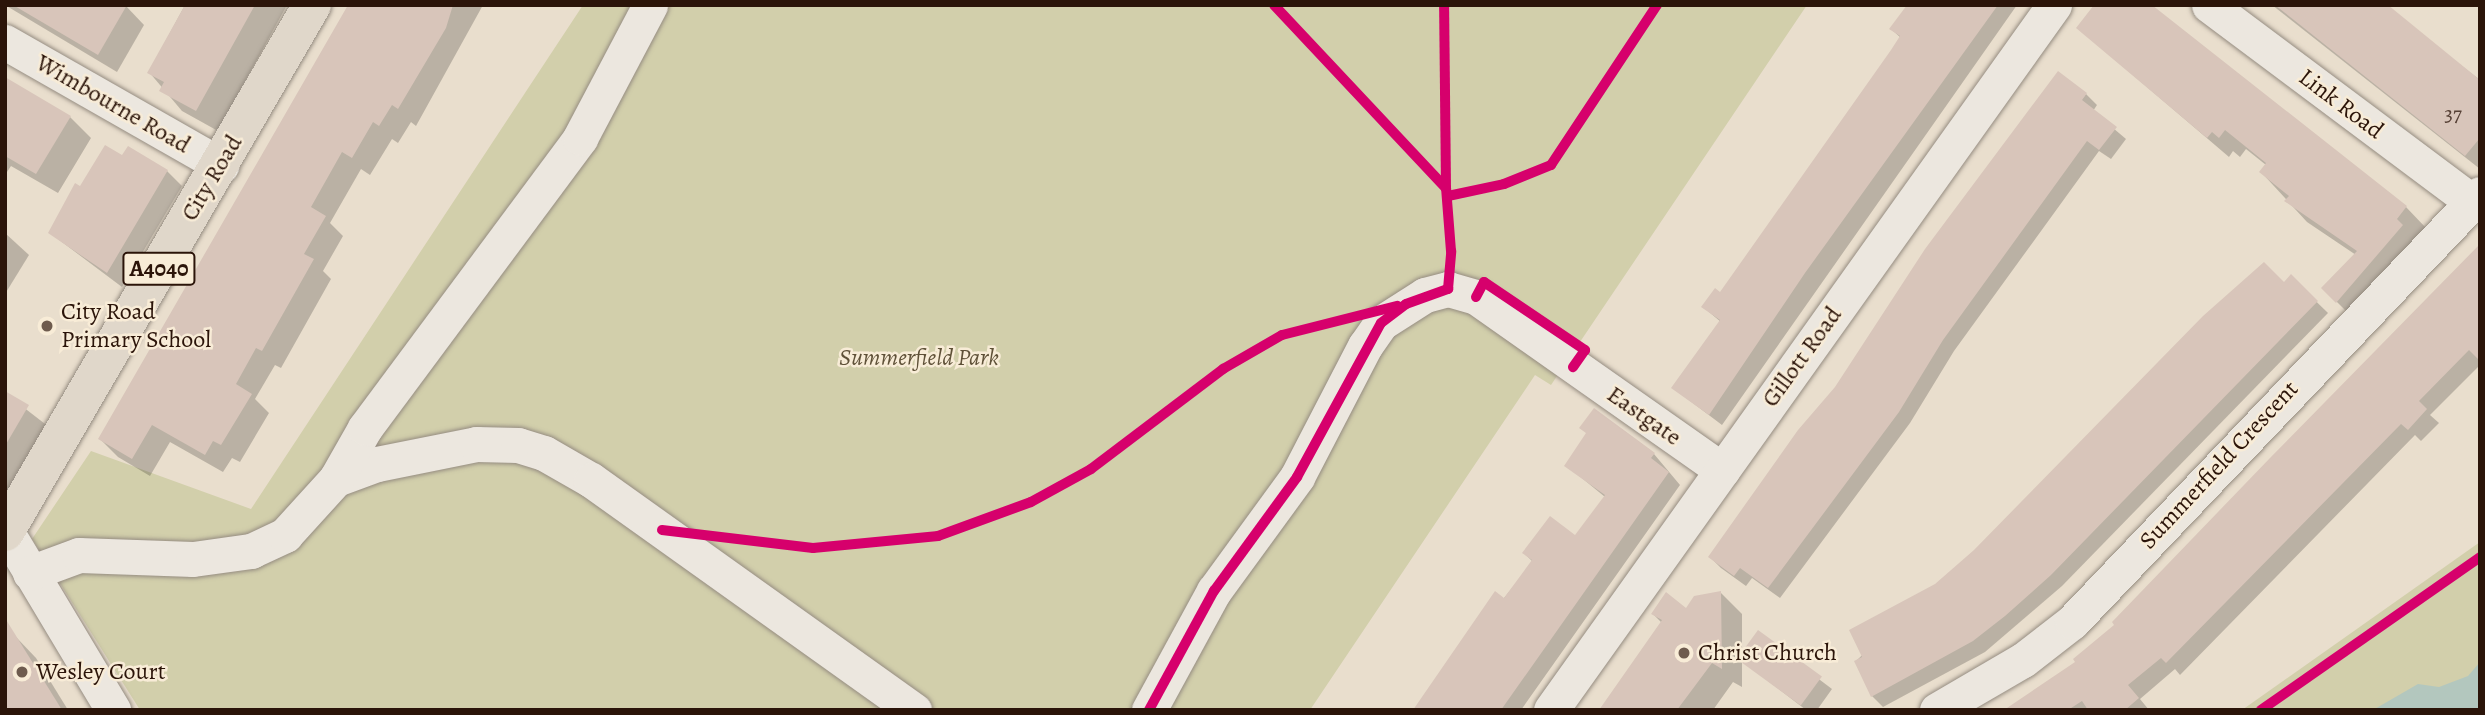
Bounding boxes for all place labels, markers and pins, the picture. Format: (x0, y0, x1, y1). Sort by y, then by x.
place label: City Road Primary School (61, 298, 211, 354)
marker: City Road Primary School (39, 318, 55, 334)
place label: Christ Church (1698, 639, 1837, 667)
marker: Christ Church (1676, 645, 1692, 661)
place label: Wesley Court (36, 658, 166, 686)
marker: Wesley Court (14, 664, 30, 680)

